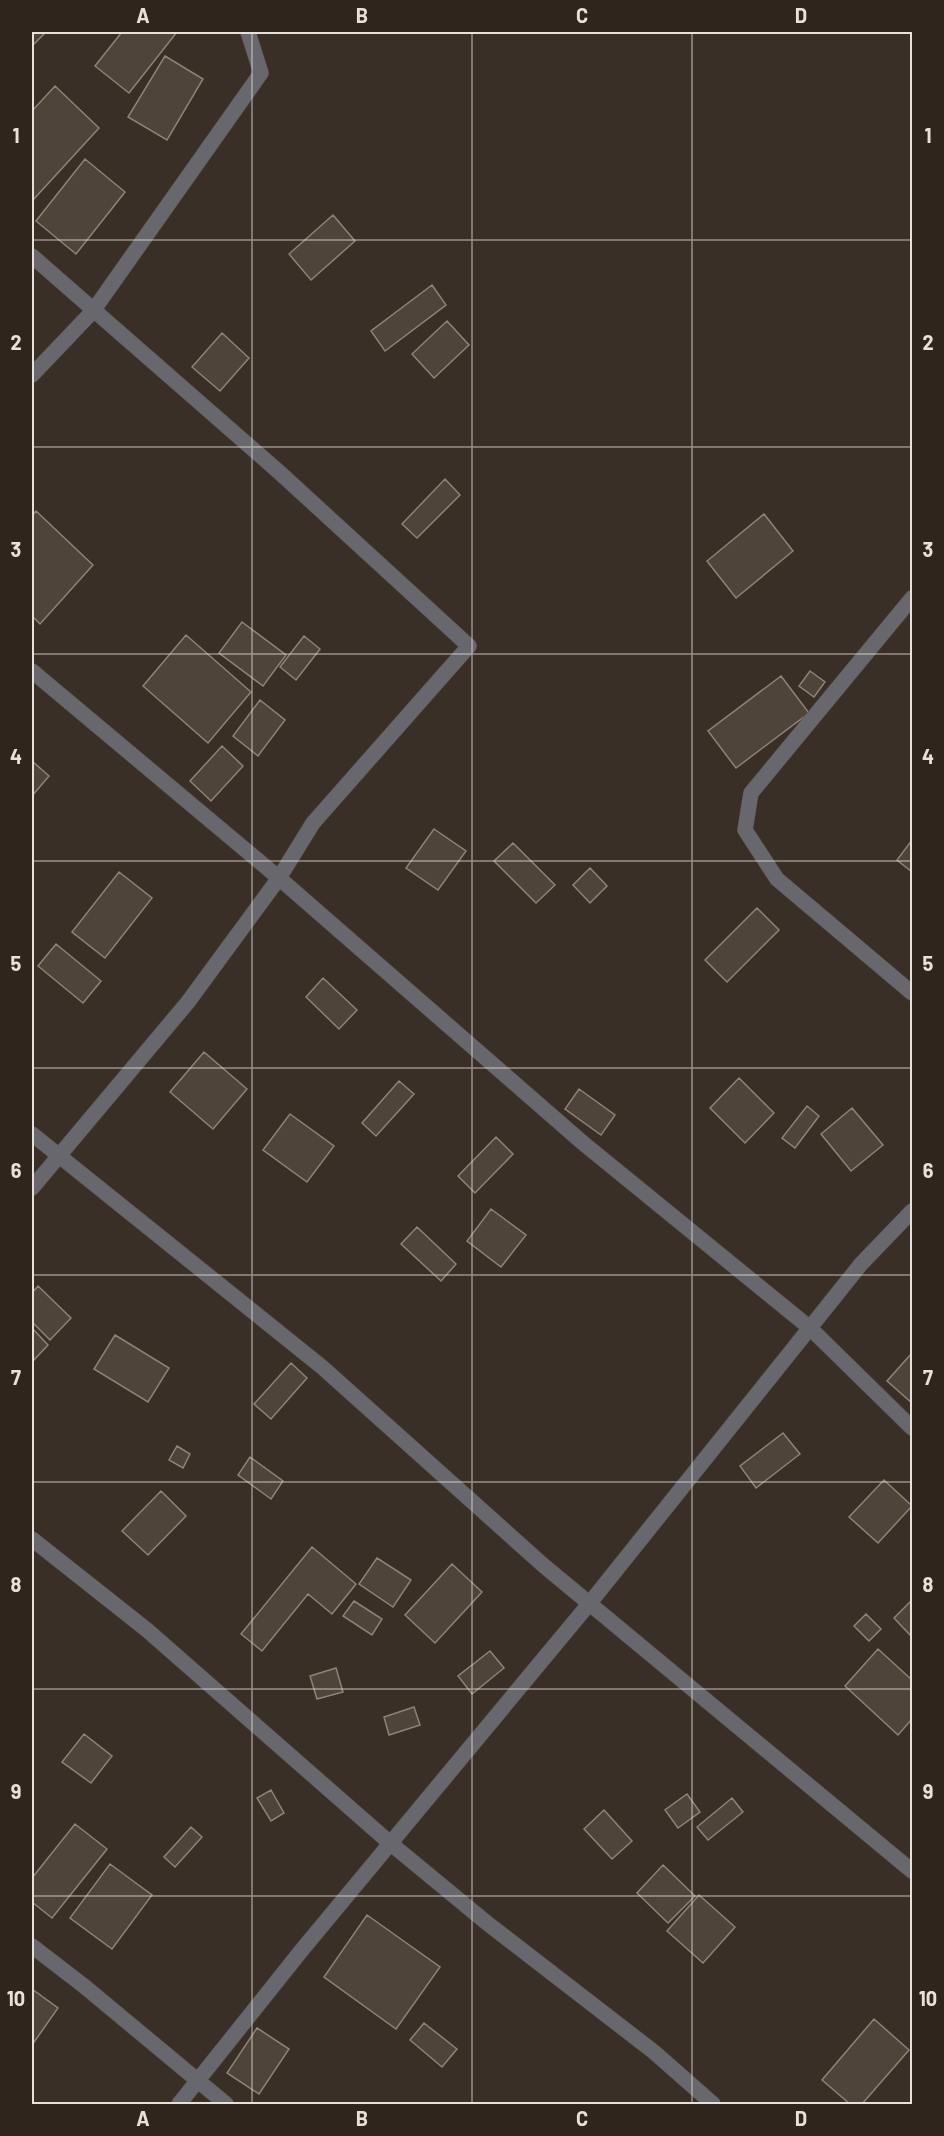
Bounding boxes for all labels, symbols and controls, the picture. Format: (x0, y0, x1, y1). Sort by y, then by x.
text: A (136, 3, 150, 27)
text: B (356, 3, 368, 27)
text: C (576, 3, 588, 27)
text: D (795, 3, 807, 27)
text: 1 (12, 123, 20, 147)
text: 1 (924, 123, 932, 147)
text: 2 (10, 330, 22, 354)
text: 2 (922, 330, 934, 354)
text: 3 (11, 537, 21, 561)
text: 3 (923, 537, 933, 561)
text: 4 (10, 744, 22, 768)
text: 4 (922, 744, 934, 768)
text: 5 (11, 951, 22, 975)
text: 5 (923, 951, 934, 975)
text: 6 (11, 1158, 22, 1182)
text: 6 (923, 1158, 934, 1182)
text: 7 (11, 1365, 21, 1389)
text: 7 (923, 1365, 933, 1389)
text: 8 (11, 1572, 22, 1596)
text: 8 (923, 1572, 934, 1596)
text: 9 (11, 1779, 21, 1803)
text: 9 (923, 1779, 933, 1803)
text: 10 (7, 1986, 25, 2010)
text: 10 (919, 1986, 937, 2010)
text: A (136, 2106, 150, 2130)
text: B (356, 2106, 368, 2130)
text: C (576, 2106, 588, 2130)
text: D (795, 2106, 807, 2130)

